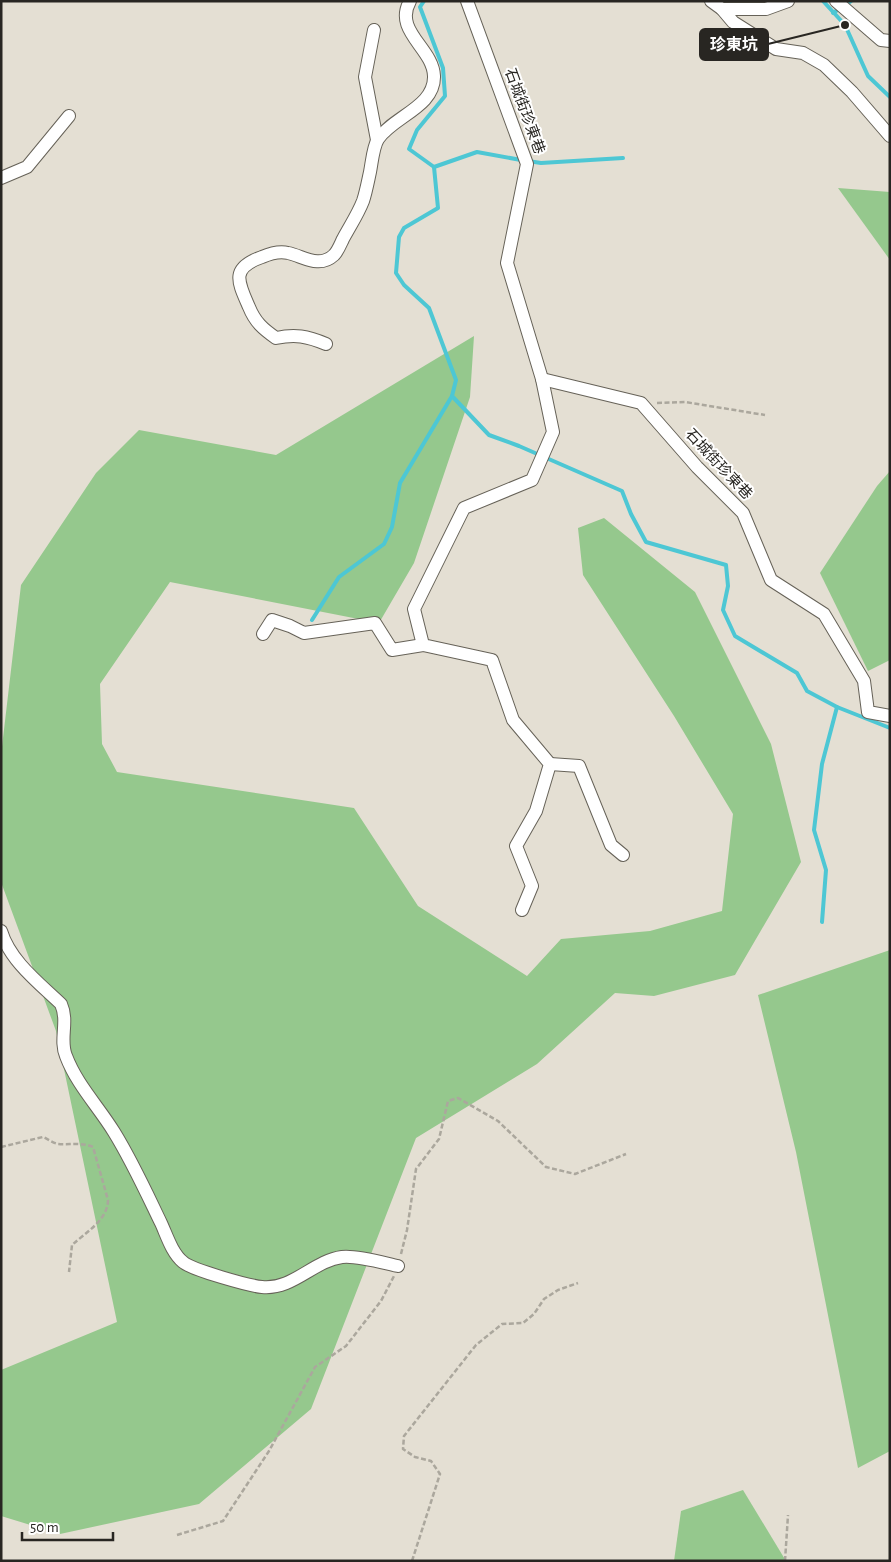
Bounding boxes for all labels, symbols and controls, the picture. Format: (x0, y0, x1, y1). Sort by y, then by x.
callout: 珍東坑 (700, 29, 768, 60)
text: 珍東坑 (710, 35, 758, 53)
street label: 石城街珍東巷 (502, 66, 549, 156)
street label: 石城街珍東巷 (682, 425, 756, 502)
scale bar (22, 1510, 114, 1542)
text: 50 m (30, 1520, 59, 1535)

